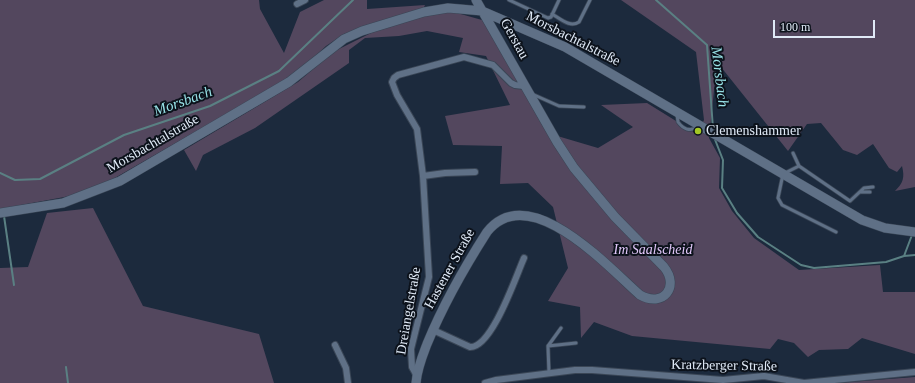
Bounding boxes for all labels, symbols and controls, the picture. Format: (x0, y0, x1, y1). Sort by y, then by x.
street label: Morsbachtalstraße (523, 8, 623, 70)
scale bar (775, 12, 877, 38)
street label: Gerstau (496, 16, 532, 62)
text: 100 m (780, 20, 810, 34)
water label: Morsbach (706, 46, 732, 108)
water label: Morsbach (151, 83, 215, 121)
street label: Morsbachtalstraße (104, 111, 202, 177)
place label: Clemenshammer (706, 123, 801, 139)
marker: Clemenshammer (693, 126, 703, 136)
street label: Hastener Straße (421, 226, 479, 312)
park label: Im Saalscheid (614, 242, 692, 258)
street label: Dreiangelstraße (393, 266, 425, 356)
street label: Kratzberger Straße (671, 357, 777, 375)

